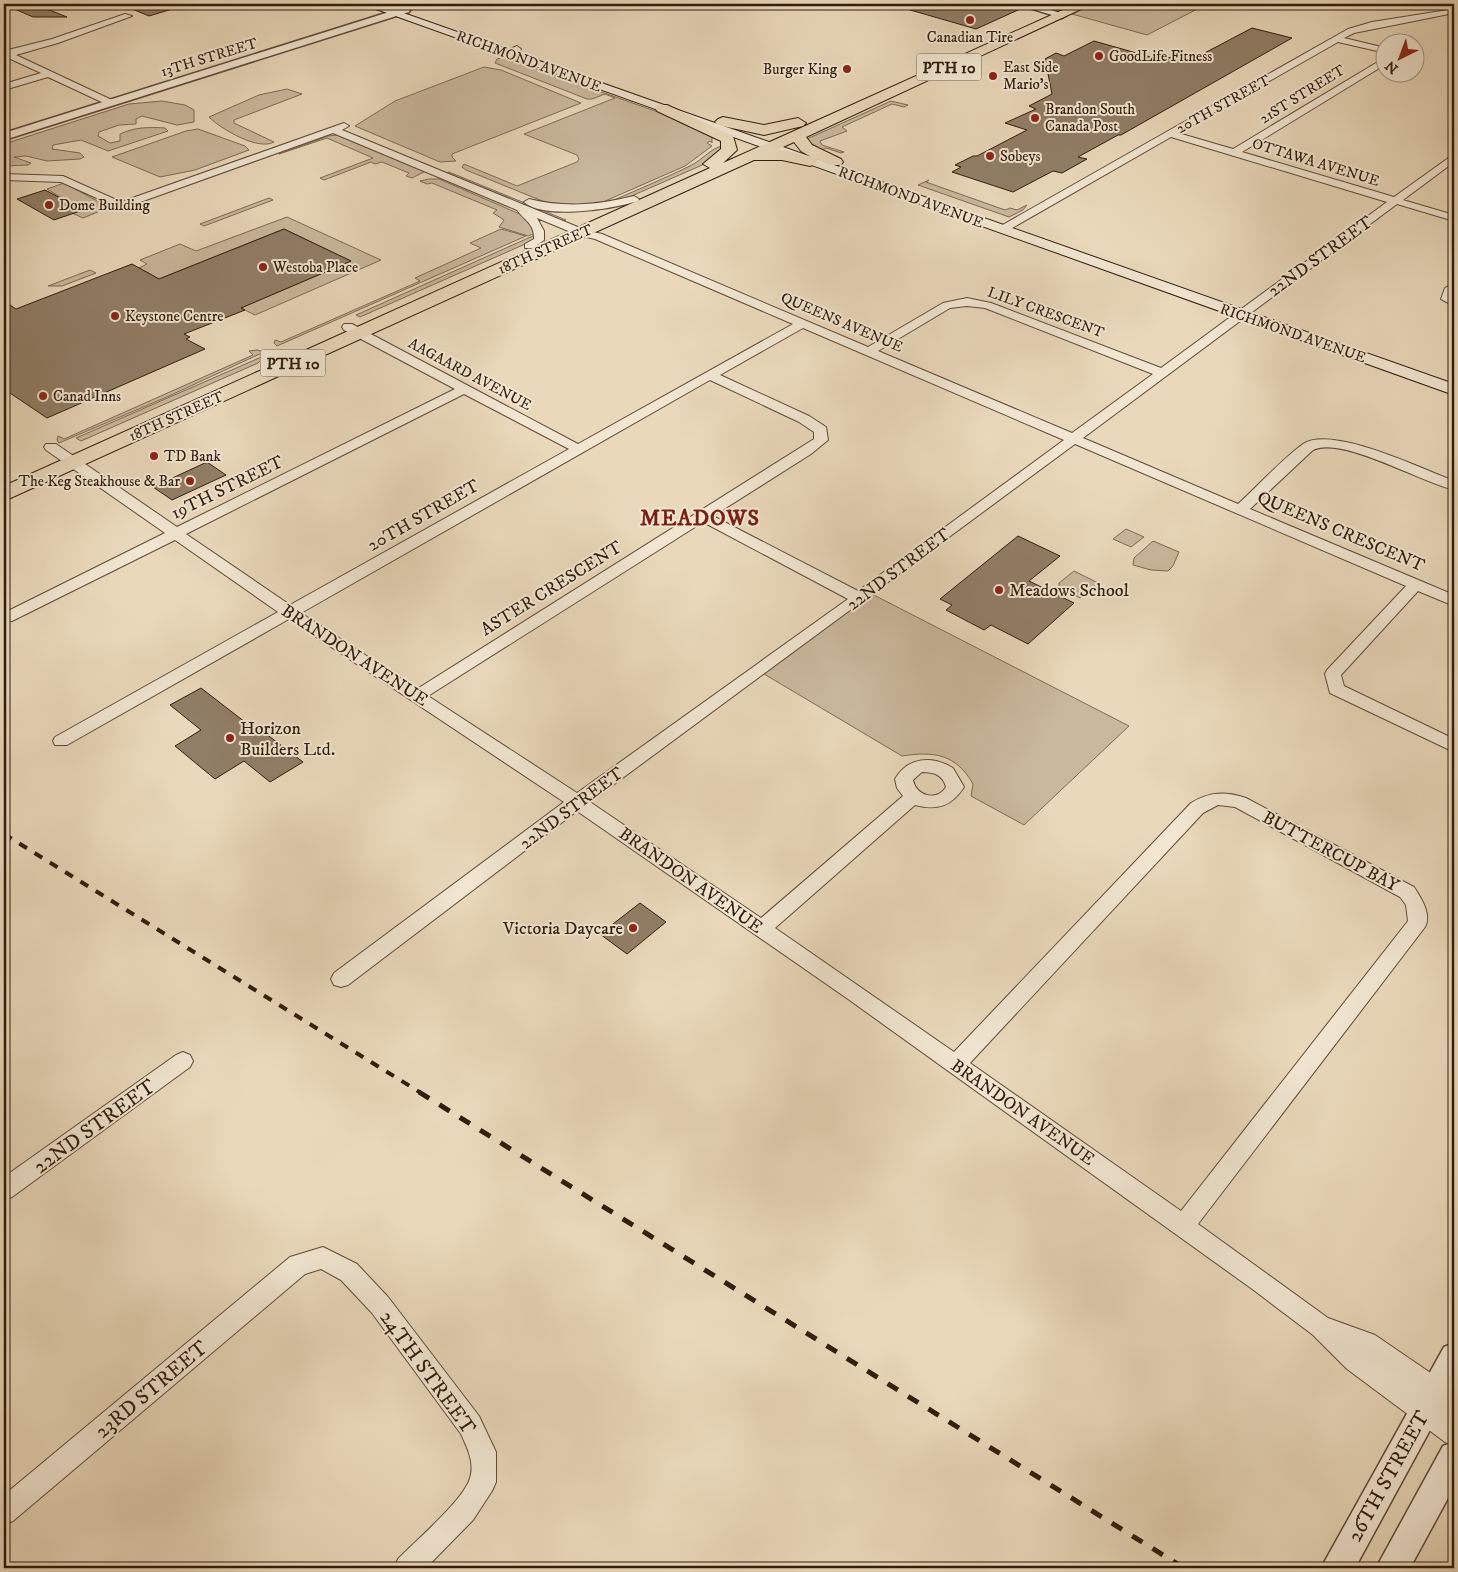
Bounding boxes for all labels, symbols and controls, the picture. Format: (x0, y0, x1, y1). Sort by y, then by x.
marker: Canadian Tire (964, 14, 976, 26)
street label: RICHMOND AVENUE (454, 26, 604, 97)
place label: Canadian Tire (927, 28, 1013, 47)
north arrow (1376, 32, 1426, 82)
street label: 13TH STREET (159, 34, 260, 81)
place label: GoodLife Fitness (1109, 47, 1212, 66)
marker: GoodLife Fitness (1093, 50, 1105, 62)
road number: PTH 10 (916, 54, 982, 80)
text: N (1381, 56, 1402, 77)
place label: East Side Mario's (1003, 58, 1058, 94)
place label: Burger King (763, 60, 838, 79)
street label: 21ST STREET (1256, 60, 1349, 128)
marker: Burger King (841, 63, 853, 75)
marker: East Side Mario's (987, 70, 999, 82)
street label: 20TH STREET (1173, 71, 1274, 138)
place label: Brandon South Canada Post (1045, 100, 1135, 136)
marker: Brandon South Canada Post (1029, 112, 1041, 124)
street label: OTTAWA AVENUE (1250, 134, 1382, 191)
place label: Sobeys (1000, 147, 1041, 166)
marker: Sobeys (984, 150, 996, 162)
street label: RICHMOND AVENUE (836, 162, 986, 233)
place label: Dome Building (59, 196, 150, 215)
marker: Dome Building (43, 199, 55, 211)
street label: 22ND STREET (1264, 211, 1377, 302)
street label: 18TH STREET (495, 220, 596, 279)
place label: Westoba Place (272, 258, 358, 277)
marker: Westoba Place (257, 261, 269, 273)
street label: LILY CRESCENT (985, 283, 1107, 343)
street label: QUEENS AVENUE (778, 288, 906, 357)
street label: RICHMOND AVENUE (1217, 300, 1369, 367)
place label: Keystone Centre (125, 307, 224, 326)
marker: Keystone Centre (109, 310, 121, 322)
street label: AAGAARD AVENUE (405, 334, 535, 415)
road number: PTH 10 (260, 349, 326, 376)
place label: Canad Inns (53, 387, 121, 406)
street label: 18TH STREET (126, 387, 227, 446)
marker: Canad Inns (37, 390, 49, 402)
place label: TD Bank (164, 447, 221, 466)
marker: TD Bank (148, 450, 160, 462)
street label: 19TH STREET (168, 451, 288, 525)
place label: The Keg Steakhouse & Bar (19, 472, 180, 491)
marker: The Keg Steakhouse & Bar (184, 475, 196, 487)
street label: 20TH STREET (364, 475, 484, 557)
street label: QUEENS CRESCENT (1254, 487, 1428, 577)
district label: MEADOWS (640, 505, 760, 532)
street label: 22ND STREET (842, 524, 955, 616)
street label: ASTER CRESCENT (477, 536, 627, 641)
place label: Meadows School (1009, 580, 1129, 602)
marker: Meadows School (993, 584, 1005, 596)
street label: BRANDON AVENUE (277, 600, 432, 712)
place label: Horizon Builders Ltd. (240, 718, 335, 761)
marker: Horizon Builders Ltd. (224, 732, 236, 744)
street label: 22ND STREET (515, 763, 628, 855)
street label: BUTTERCUP BAY (1259, 807, 1403, 897)
street label: BRANDON AVENUE (614, 823, 767, 939)
place label: Victoria Daycare (502, 918, 623, 940)
marker: Victoria Daycare (627, 922, 639, 934)
street label: BRANDON AVENUE (946, 1055, 1099, 1171)
street label: 22ND STREET (28, 1074, 161, 1180)
street label: 24TH STREET (373, 1305, 481, 1440)
street label: 23RD STREET (90, 1335, 213, 1444)
street label: 26TH STREET (1342, 1406, 1436, 1547)

